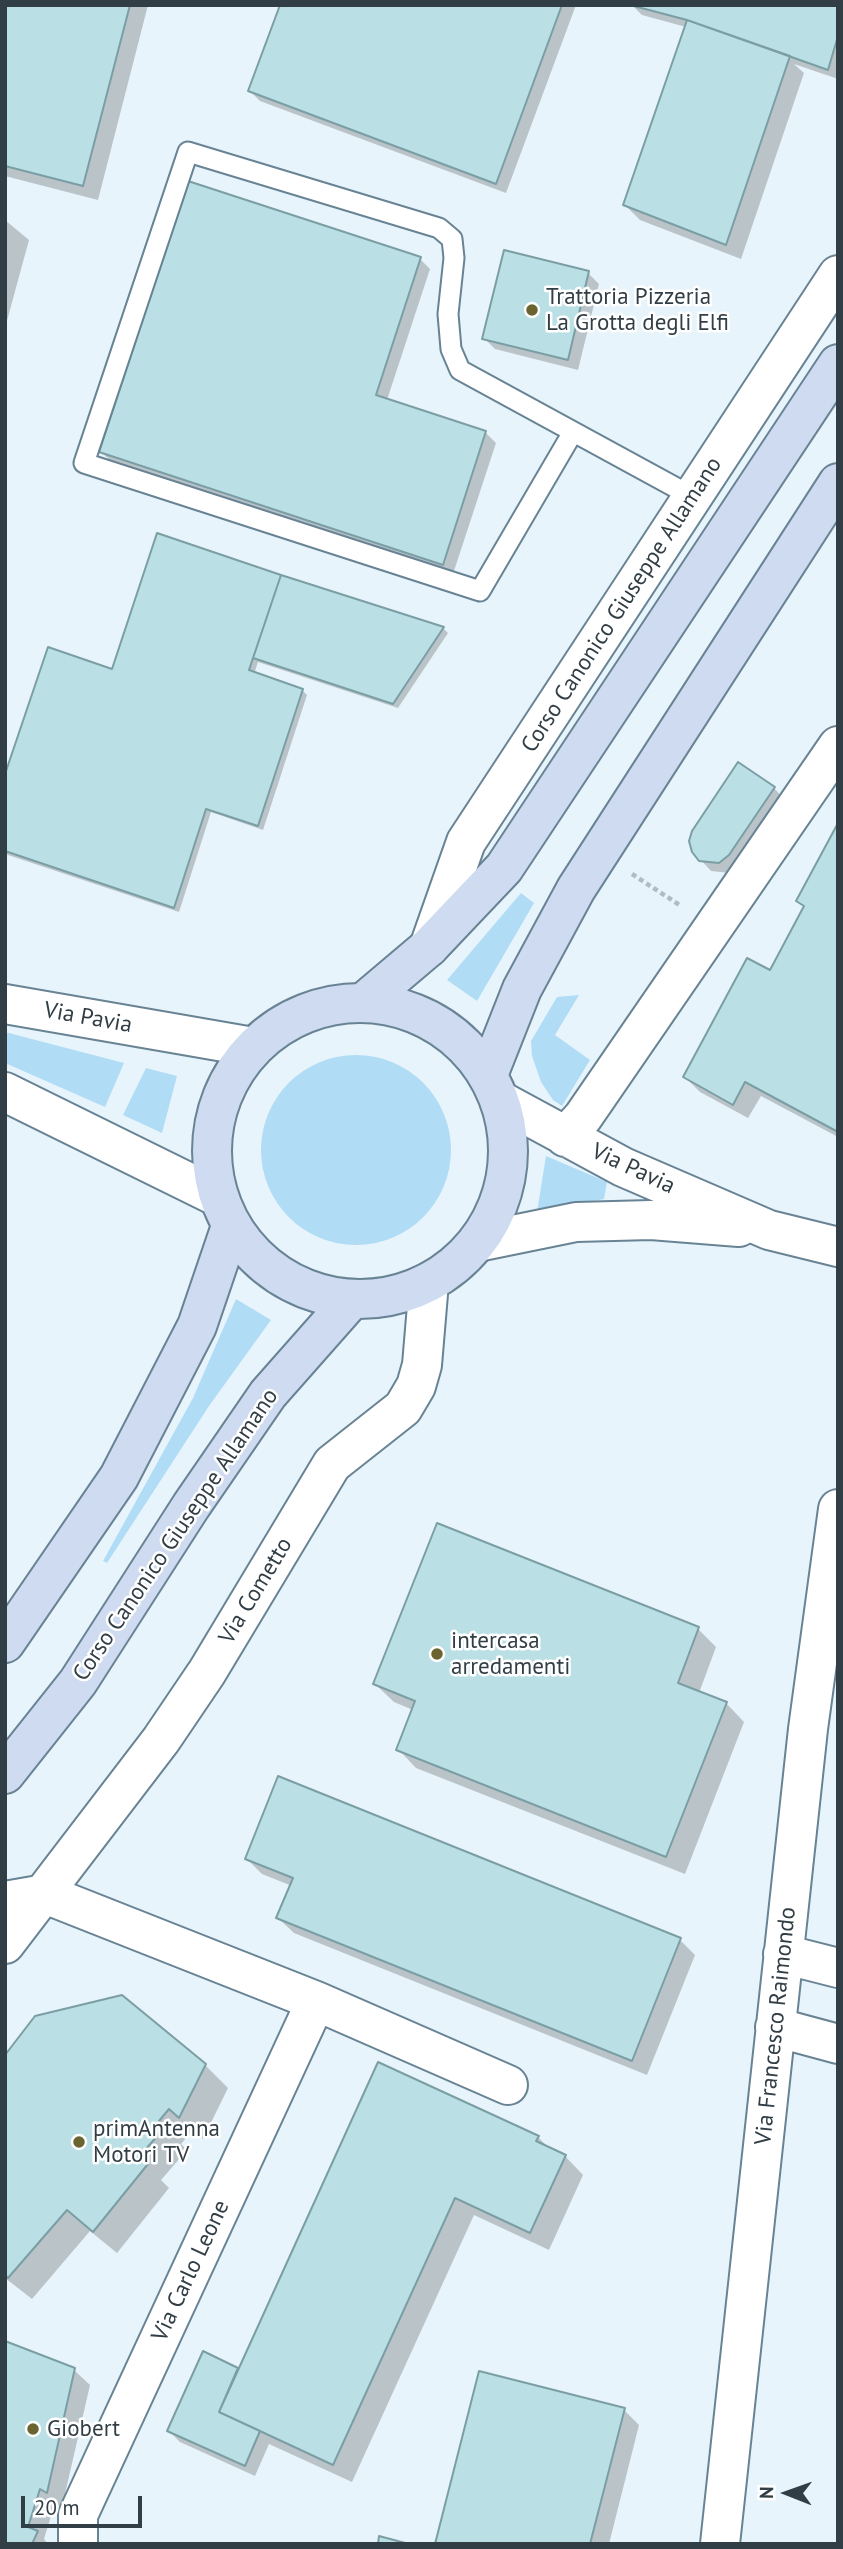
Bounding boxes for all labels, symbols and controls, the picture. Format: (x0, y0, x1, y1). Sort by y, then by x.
place label: Trattoria Pizzeria La Grotta degli Elfi (546, 283, 729, 337)
marker: Trattoria Pizzeria La Grotta degli Elfi (524, 302, 540, 318)
street label: Corso Canonico Giuseppe Allamano (516, 452, 728, 758)
street label: Via Pavia (42, 997, 134, 1039)
street label: Via Pavia (587, 1138, 679, 1200)
street label: Corso Canonico Giuseppe Allamano (68, 1384, 284, 1686)
street label: Via Cometto (213, 1533, 299, 1649)
place label: intercasa arredamenti (451, 1627, 570, 1681)
marker: intercasa arredamenti (429, 1646, 445, 1662)
street label: Via Francesco Raimondo (750, 1906, 802, 2146)
place label: primAntenna Motori TV (93, 2115, 220, 2169)
marker: primAntenna Motori TV (71, 2134, 87, 2150)
street label: Via Carlo Leone (146, 2196, 236, 2346)
place label: Giobert (47, 2415, 120, 2443)
marker: Giobert (25, 2421, 41, 2437)
north arrow (752, 2458, 822, 2528)
scale bar (24, 2482, 145, 2526)
text: N (754, 2486, 778, 2499)
text: 20 m (34, 2494, 80, 2521)

